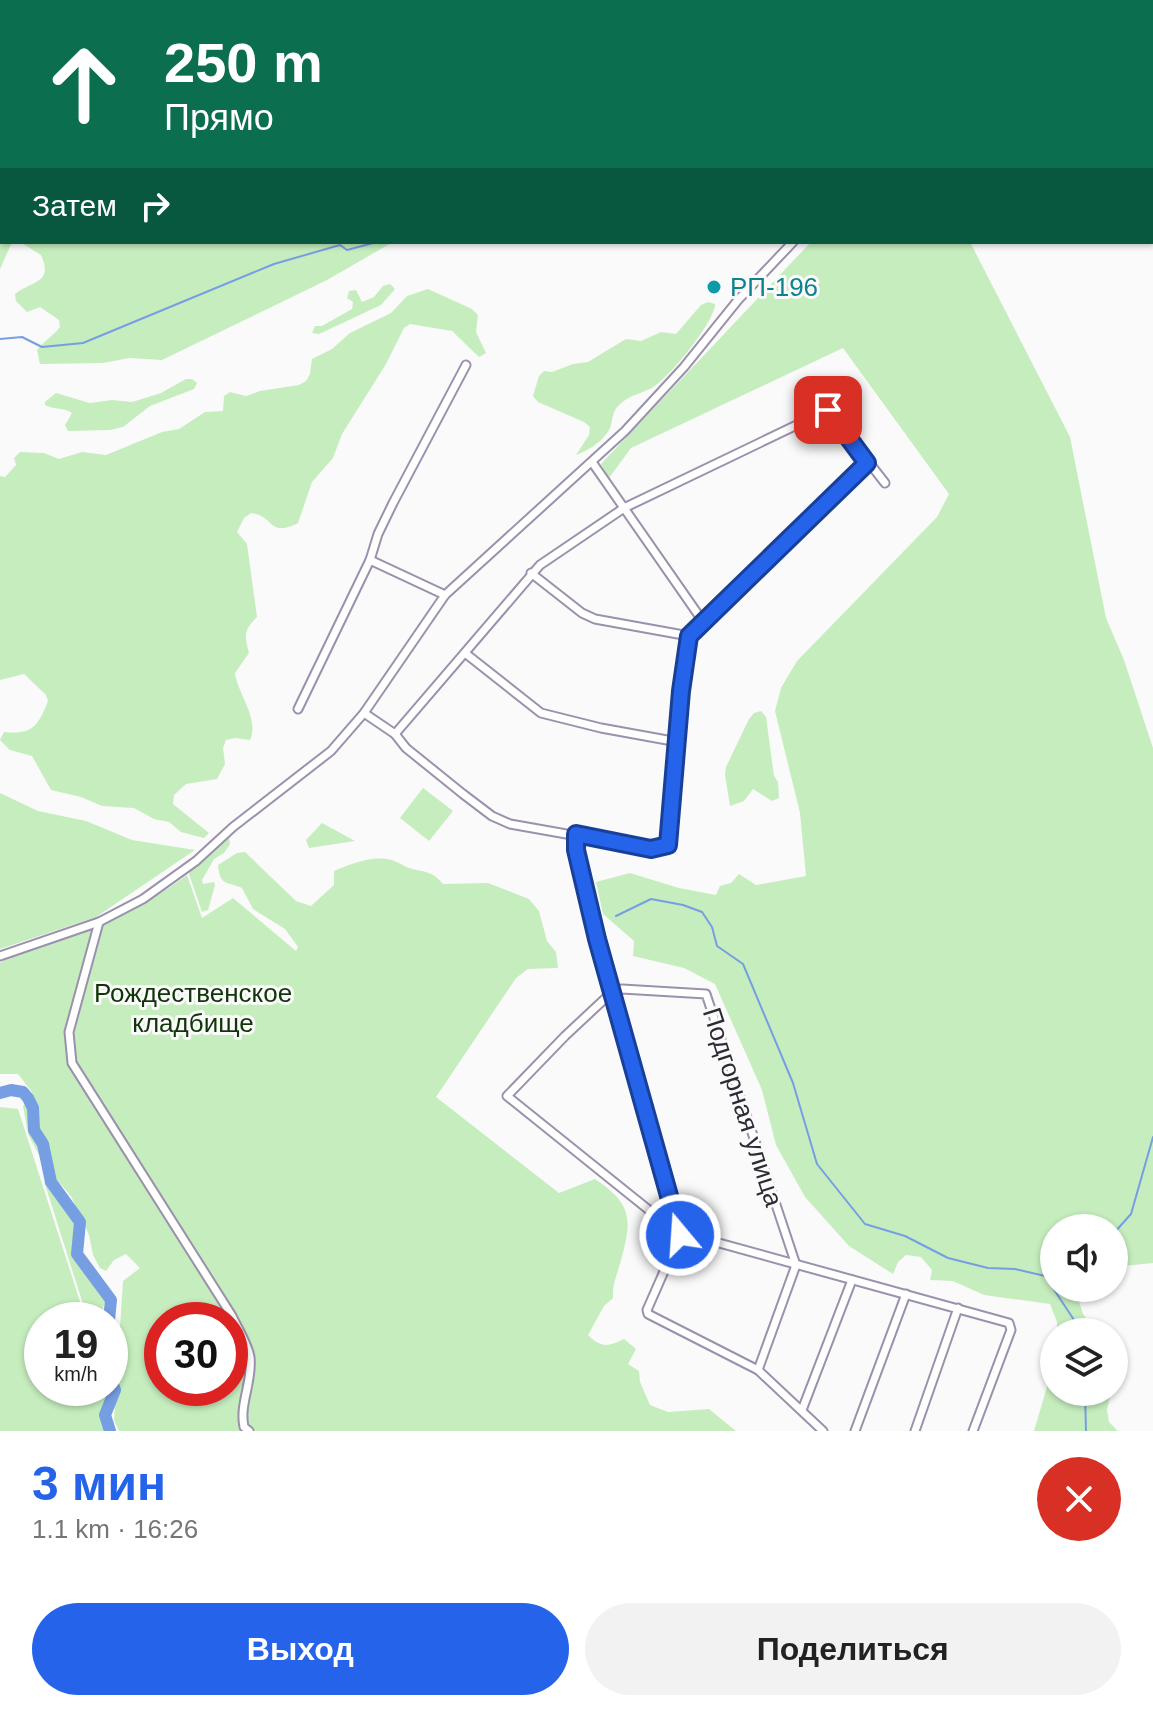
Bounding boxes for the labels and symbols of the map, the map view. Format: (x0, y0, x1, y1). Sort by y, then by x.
place label: РП-196 (730, 272, 818, 302)
marker: РП-196 (705, 278, 723, 296)
pin (794, 376, 862, 444)
park label: Рождественское кладбище (94, 978, 292, 1038)
street label: Подгорная улица (697, 1004, 789, 1211)
position arrow (638, 1193, 722, 1277)
speed limit sign: 30 (144, 1302, 248, 1406)

